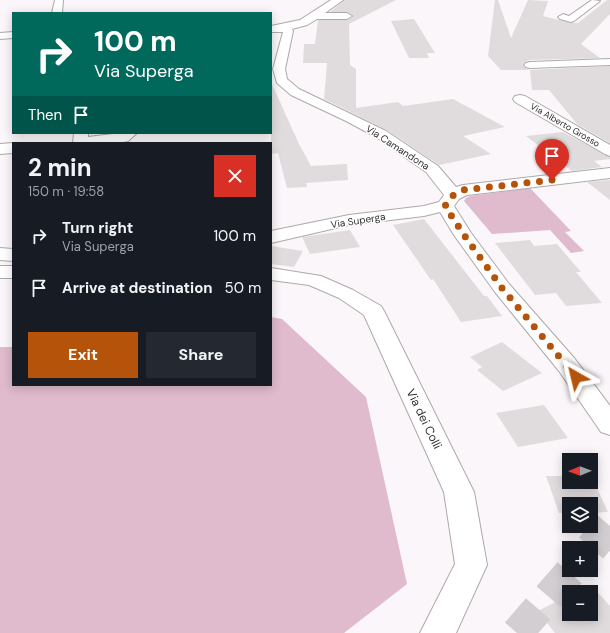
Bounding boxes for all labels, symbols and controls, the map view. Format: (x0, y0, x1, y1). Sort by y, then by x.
text: 100 m (94, 23, 177, 60)
icon: right (28, 28, 80, 80)
text: Via Superga (94, 59, 193, 83)
street label: Via Alberto Grosso (528, 100, 602, 150)
icon: arrive (70, 104, 92, 126)
text: Then (28, 105, 62, 125)
street label: Via Camandona (363, 122, 432, 173)
pin (535, 139, 569, 180)
icon: arrive (541, 145, 563, 167)
text: 2 min (28, 152, 91, 183)
button: close (214, 155, 256, 197)
text: 150 m · 19:58 (28, 183, 104, 200)
street label: Via Superga (330, 210, 386, 231)
text: Turn right (62, 218, 133, 238)
icon: right (28, 225, 50, 247)
text: 100 m (213, 226, 256, 246)
text: Via Superga (62, 238, 134, 255)
icon: arrive (28, 277, 50, 299)
text: Arrive at destination (62, 278, 213, 298)
text: 50 m (225, 278, 261, 298)
button: Exit (28, 332, 138, 378)
button: Share (146, 332, 256, 378)
position arrow (555, 356, 597, 398)
street label: Via dei Colli (403, 386, 445, 452)
north arrow (562, 453, 598, 489)
map controls (562, 453, 598, 621)
button: layers (562, 497, 598, 533)
button: + (562, 541, 598, 577)
button: − (562, 585, 598, 621)

